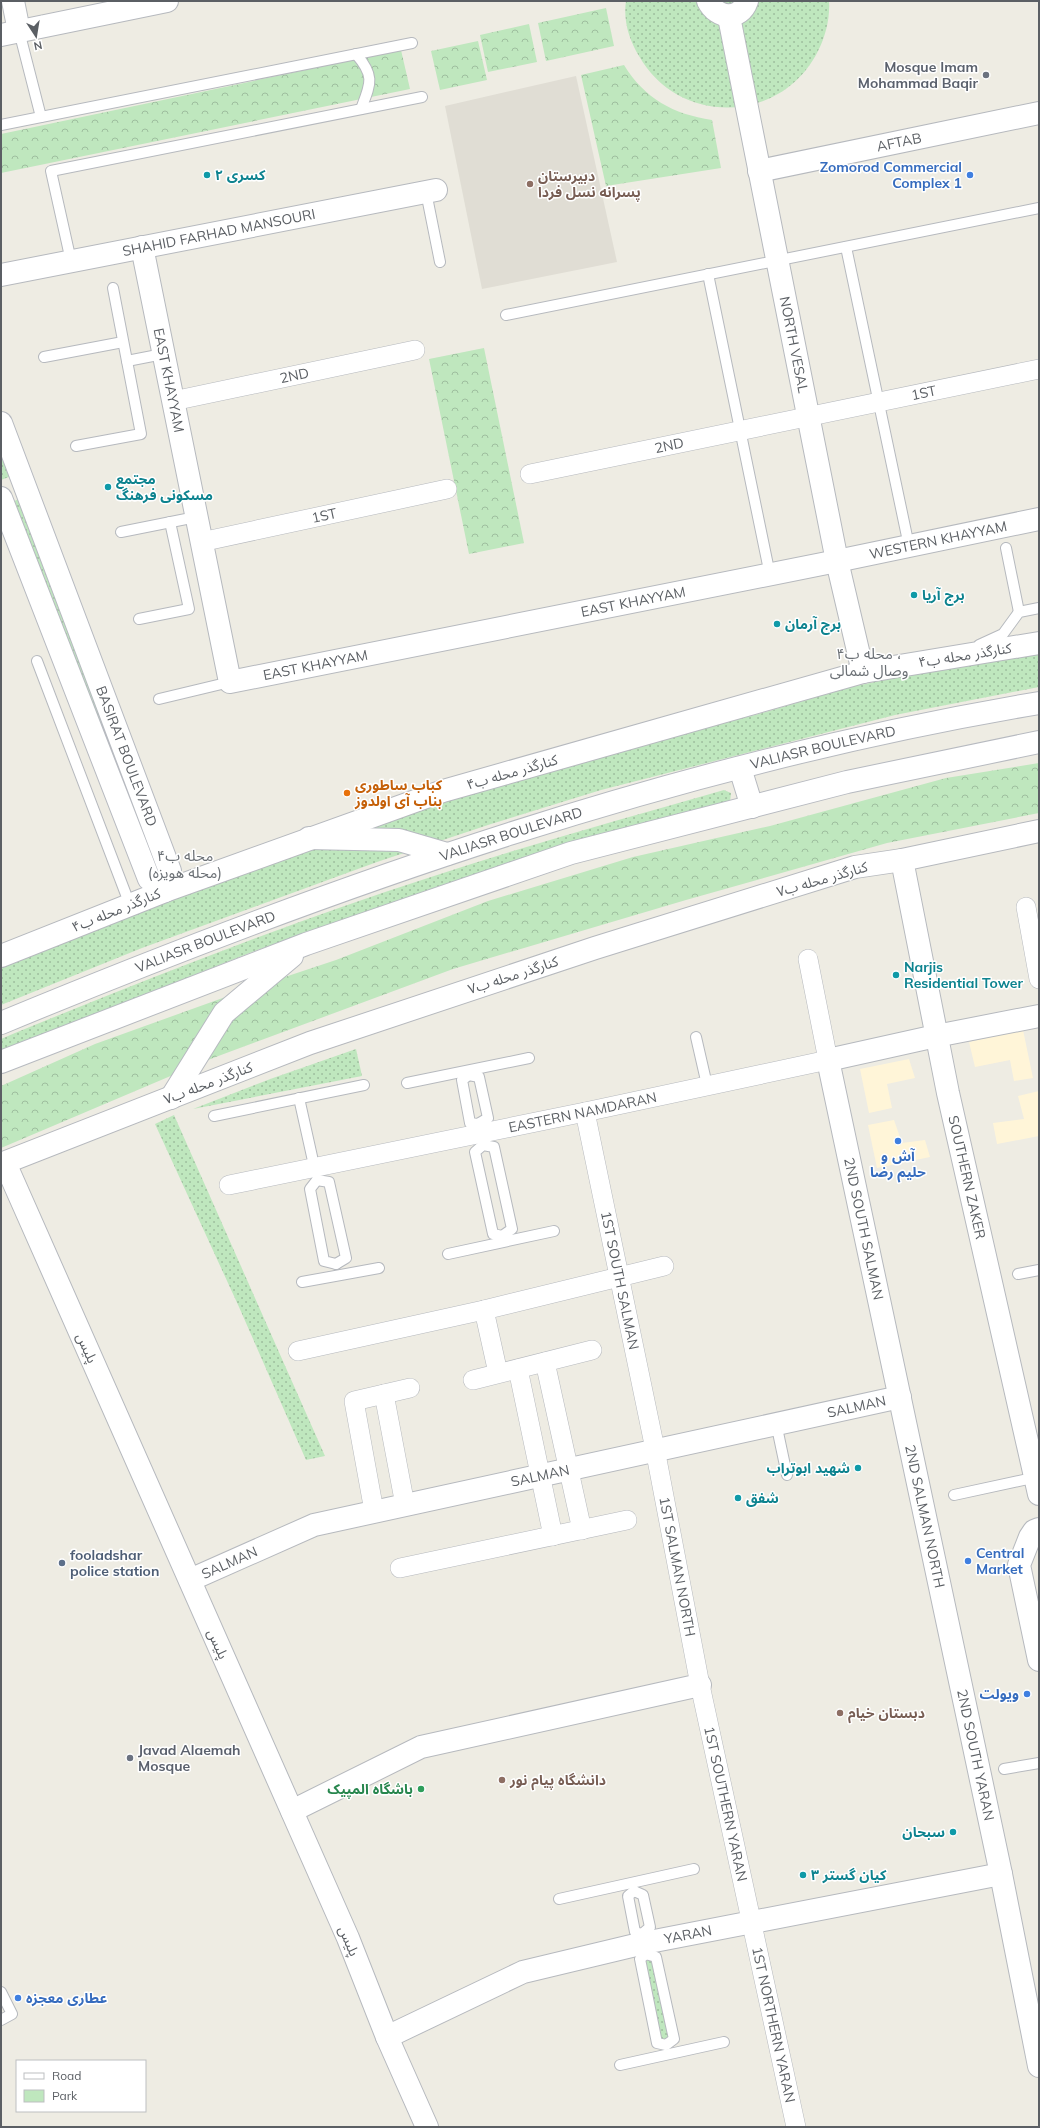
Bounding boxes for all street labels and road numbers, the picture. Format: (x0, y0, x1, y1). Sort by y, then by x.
street label: AFTAB (875, 129, 923, 155)
street label: SHAHID FARHAD MANSOURI (121, 205, 317, 260)
street label: NORTH VESAL (776, 295, 812, 395)
street label: EAST KHAYYAM (150, 326, 188, 434)
street label: 2ND (278, 364, 311, 387)
street label: 1ST (909, 381, 938, 404)
street label: 2ND (653, 434, 685, 457)
street label: 1ST (310, 504, 339, 527)
street label: WESTERN KHAYYAM (868, 517, 1009, 563)
street label: EAST KHAYYAM (579, 582, 687, 621)
street label: کنارگذر محله ب۴ (917, 639, 1013, 671)
street label: EAST KHAYYAM (262, 646, 369, 684)
street label: BASIRAT BOULEVARD (92, 683, 161, 829)
street label: VALIASR BOULEVARD (748, 722, 897, 773)
street label: کنارگذر محله ب۴ (464, 750, 560, 794)
street label: VALIASR BOULEVARD (437, 803, 584, 865)
street label: کنارگذر محله ب۷ (774, 857, 870, 901)
street label: کنارگذر محله ب۴ (69, 884, 163, 936)
street label: VALIASR BOULEVARD (133, 907, 278, 977)
street label: کنارگذر محله ب۷ (465, 952, 561, 998)
street label: کنارگذر محله ب۷ (161, 1058, 255, 1108)
street label: EASTERN NAMDARAN (507, 1088, 658, 1136)
street label: SOUTHERN ZAKER (944, 1114, 990, 1241)
street label: 2ND SOUTH SALMAN (840, 1156, 888, 1301)
street label: 1ST SOUTH SALMAN (597, 1209, 643, 1351)
street label: پلیس (71, 1330, 102, 1366)
street label: SALMAN (826, 1391, 888, 1422)
street label: 2ND SALMAN NORTH (901, 1443, 949, 1590)
street label: SALMAN (509, 1460, 571, 1491)
street label: 1ST SALMAN NORTH (655, 1495, 700, 1638)
street label: SALMAN (198, 1542, 260, 1583)
street label: پلیس (202, 1626, 233, 1662)
street label: 2ND SOUTH YARAN (953, 1688, 998, 1822)
street label: 1ST SOUTHERN YARAN (700, 1725, 751, 1883)
street label: YARAN (662, 1921, 713, 1948)
street label: پلیس (334, 1923, 363, 1959)
street label: 1ST NORTHERN YARAN (748, 1945, 799, 2104)

